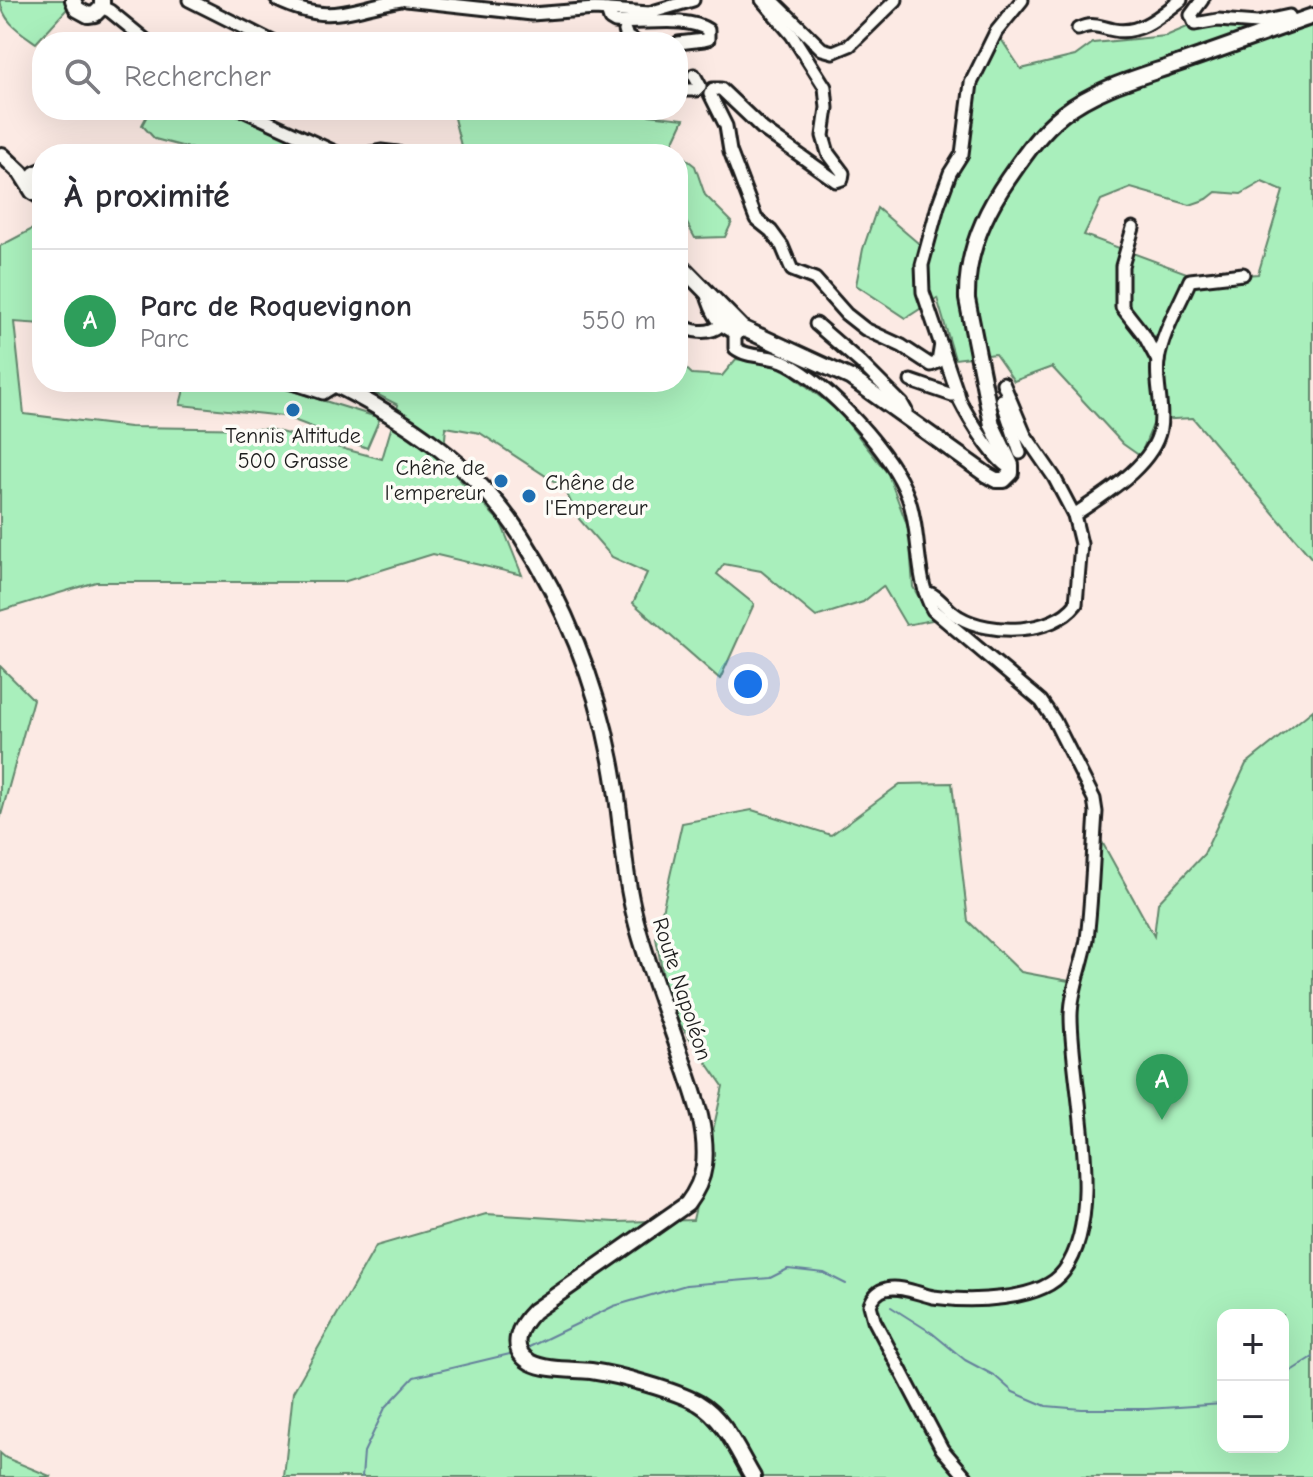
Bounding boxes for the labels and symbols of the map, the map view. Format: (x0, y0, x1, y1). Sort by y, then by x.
marker: Tennis Altitude 500 Grasse (284, 401, 302, 419)
place label: Tennis Altitude 500 Grasse (225, 423, 361, 474)
place label: Chêne de l'empereur (385, 455, 485, 506)
place label: Chêne de l'Empereur (545, 470, 648, 521)
marker: Chêne de l'empereur (492, 472, 510, 490)
marker: Chêne de l'Empereur (520, 487, 538, 505)
your location (728, 664, 768, 704)
street label: Route Napoléon (647, 914, 717, 1064)
pin: A (1136, 1054, 1188, 1120)

